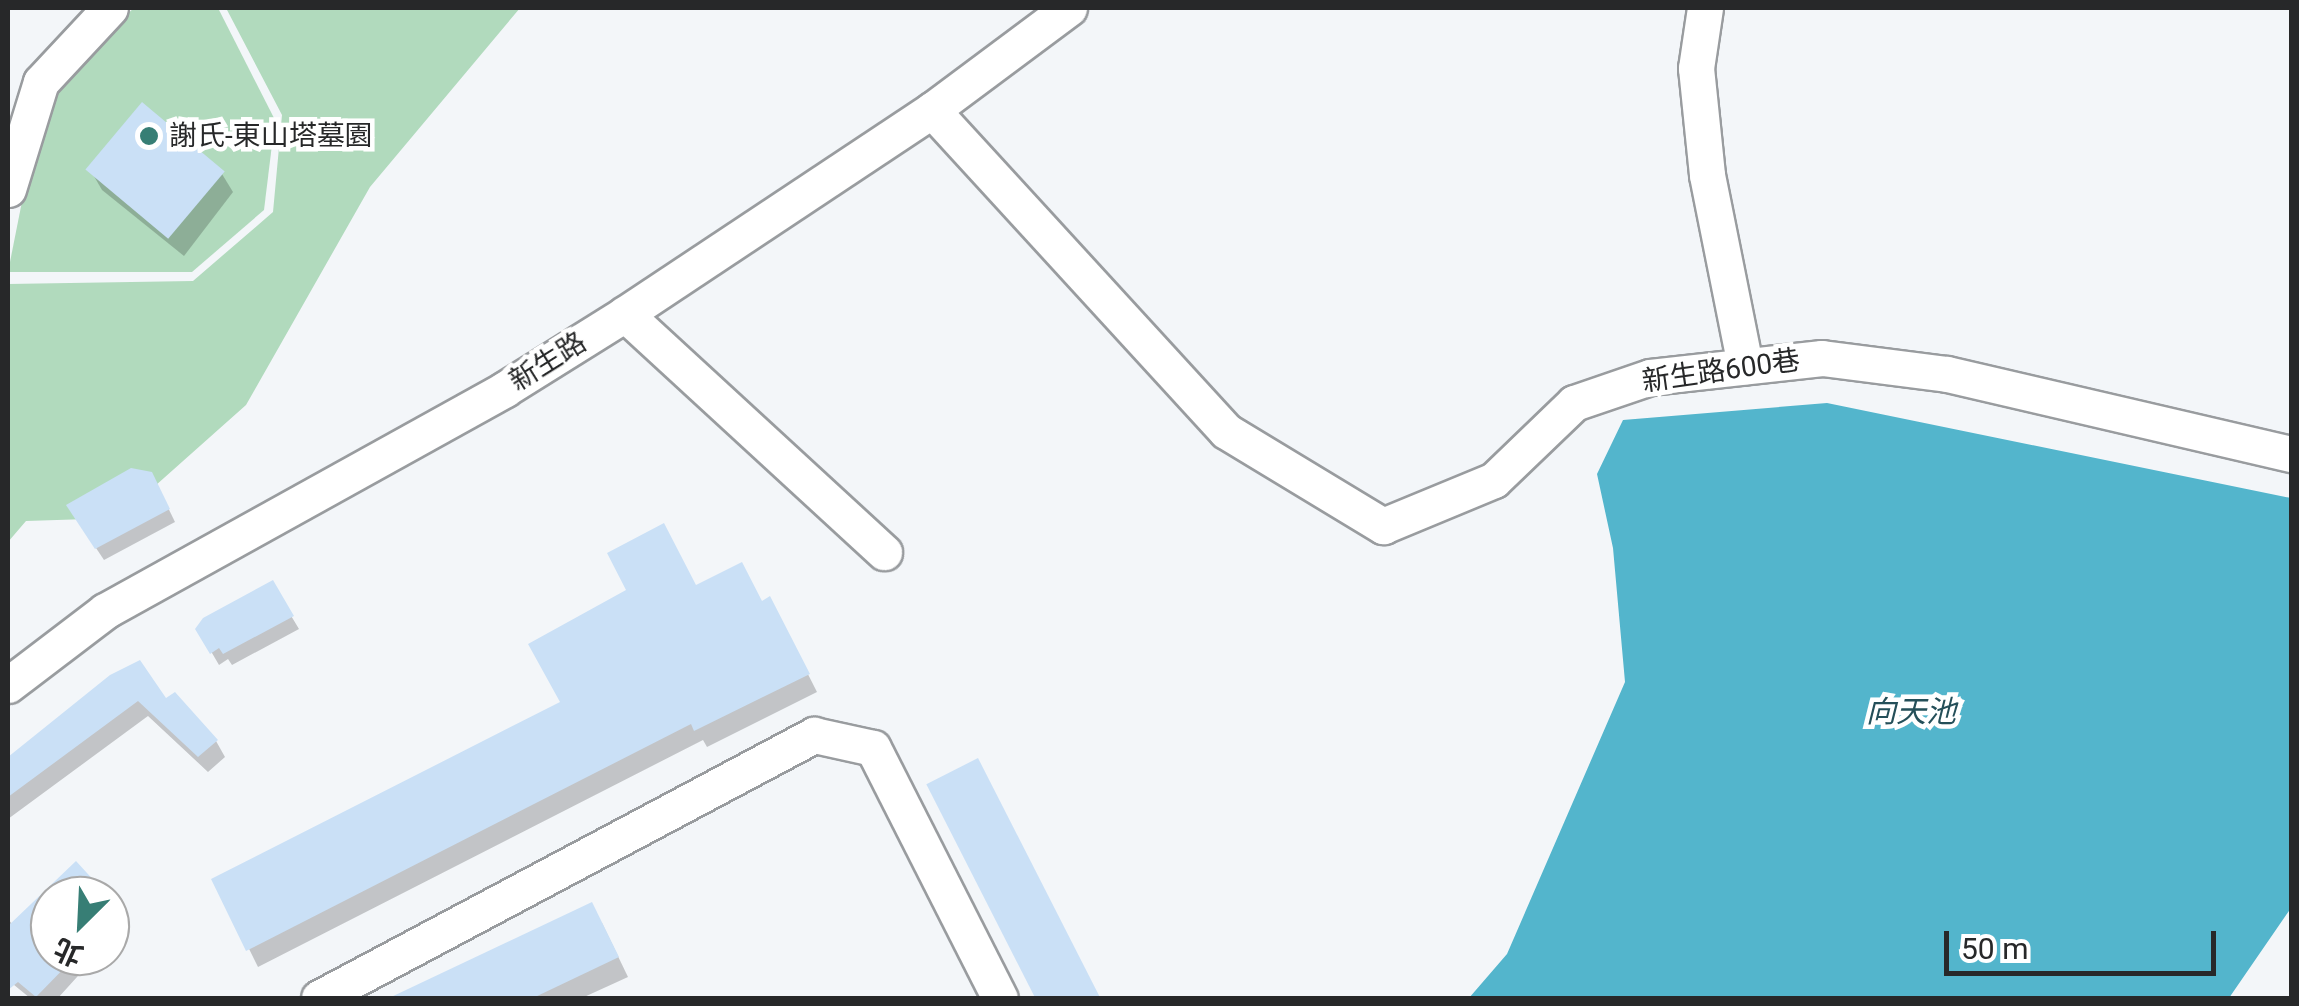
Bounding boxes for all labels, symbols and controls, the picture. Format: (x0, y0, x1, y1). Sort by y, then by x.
place label: 謝氏-東山塔墓園 (169, 119, 373, 153)
marker: 謝氏-東山塔墓園 (138, 125, 160, 147)
street label: 新生路 (503, 325, 593, 399)
street label: 新生路600巷 (1640, 343, 1802, 399)
water label: 向天池 (1866, 694, 1956, 730)
north arrow (30, 876, 130, 976)
scale bar (1949, 911, 2222, 973)
text: 北 (49, 931, 88, 973)
text: 50 m (1961, 931, 2028, 966)

